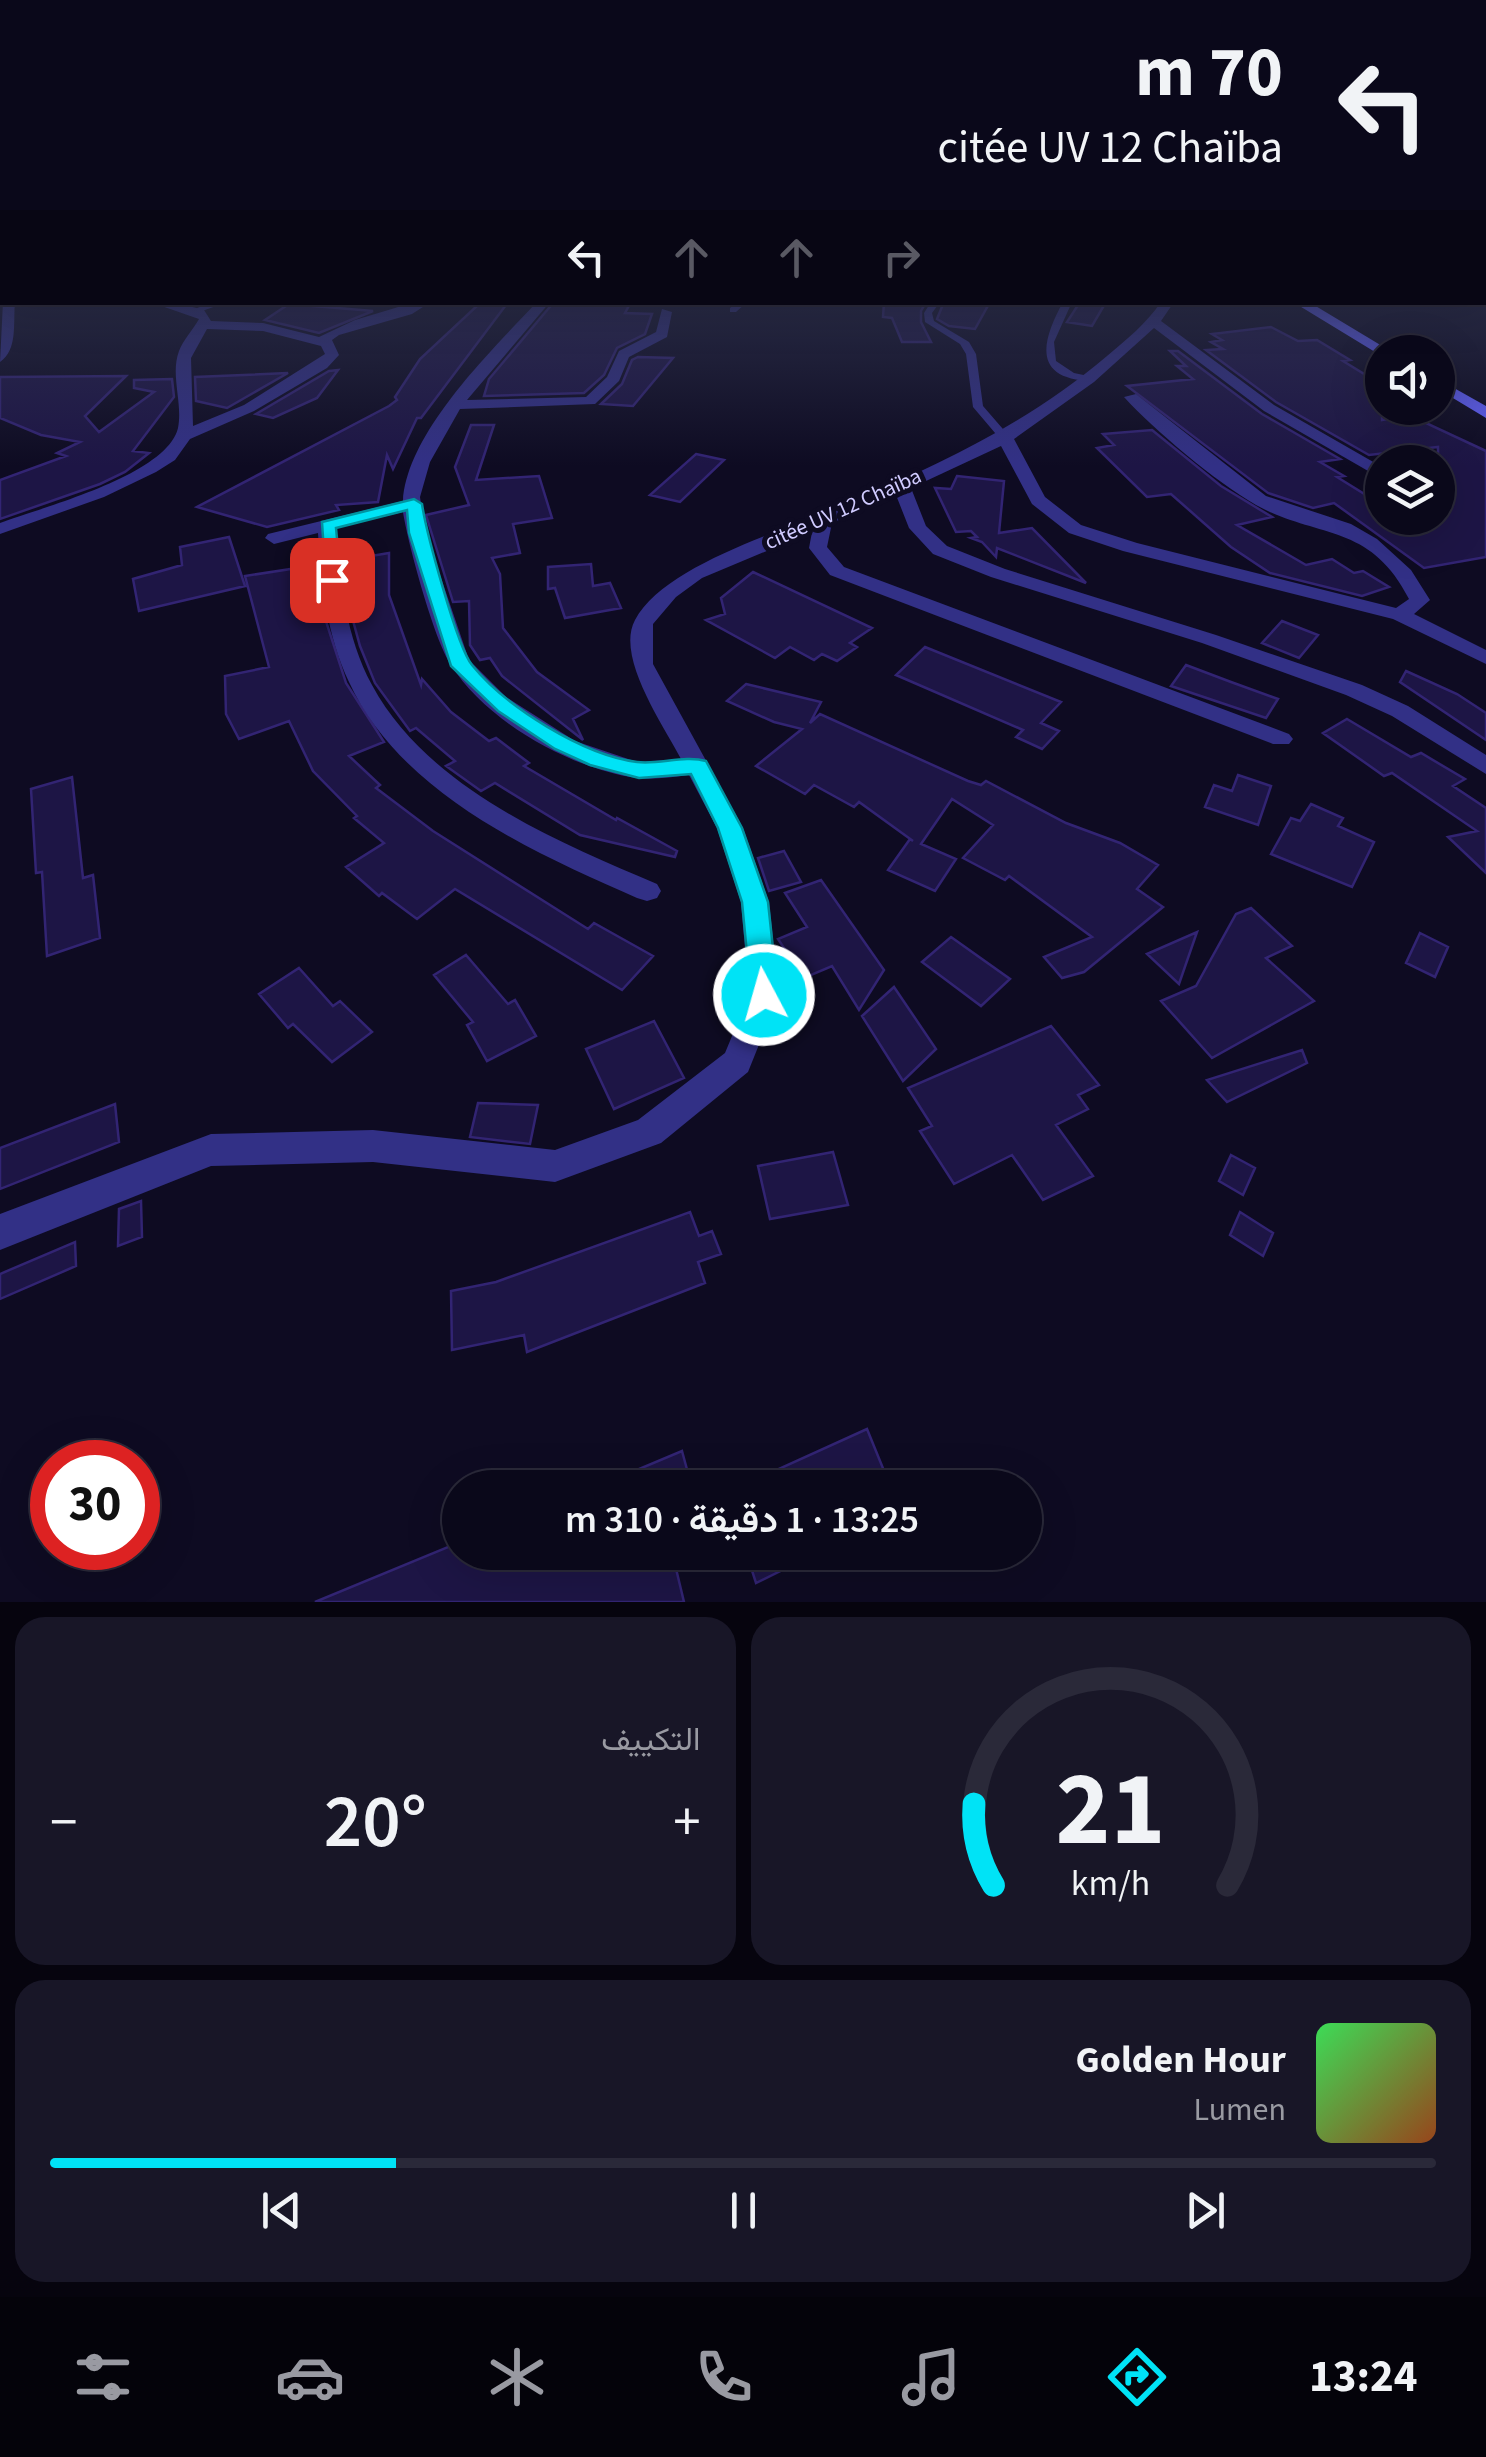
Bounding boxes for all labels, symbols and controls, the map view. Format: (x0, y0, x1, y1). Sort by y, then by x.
text: 70 m (1135, 23, 1283, 123)
icon: left (1318, 40, 1448, 170)
text: citée UV 12 Chaïba (938, 116, 1283, 180)
icon: left (559, 230, 614, 285)
icon: ahead (664, 230, 719, 285)
icon: ahead (769, 230, 824, 285)
icon: right (874, 230, 929, 285)
map controls (1365, 335, 1455, 535)
button: sound (1365, 335, 1455, 425)
button: layers (1365, 445, 1455, 535)
street label: citée UV 12 Chaïba (759, 460, 927, 558)
pin (290, 538, 375, 623)
icon: arrive (305, 553, 360, 608)
position arrow (712, 943, 816, 1047)
speed limit sign: 30 (30, 1440, 160, 1570)
text: 13:25 · 1 دقيقة · 310 m (565, 1493, 919, 1547)
text: التكييف (601, 1717, 701, 1763)
text: 21 (1056, 1737, 1166, 1885)
text: 20° (324, 1769, 427, 1876)
text: − (50, 1784, 77, 1862)
text: + (673, 1784, 701, 1862)
text: km/h (1071, 1858, 1150, 1909)
text: Golden Hour (1076, 2033, 1286, 2087)
text: Lumen (1193, 2087, 1286, 2133)
icon: previous (254, 2183, 309, 2238)
icon: pause (716, 2183, 771, 2238)
icon: next (1178, 2183, 1233, 2238)
icon: filters (68, 2342, 138, 2412)
icon: car (275, 2342, 345, 2412)
icon: climate (482, 2342, 552, 2412)
icon: phone (689, 2342, 759, 2412)
icon: music (896, 2342, 966, 2412)
icon: directions (1102, 2342, 1172, 2412)
text: 13:24 (1309, 2345, 1418, 2409)

